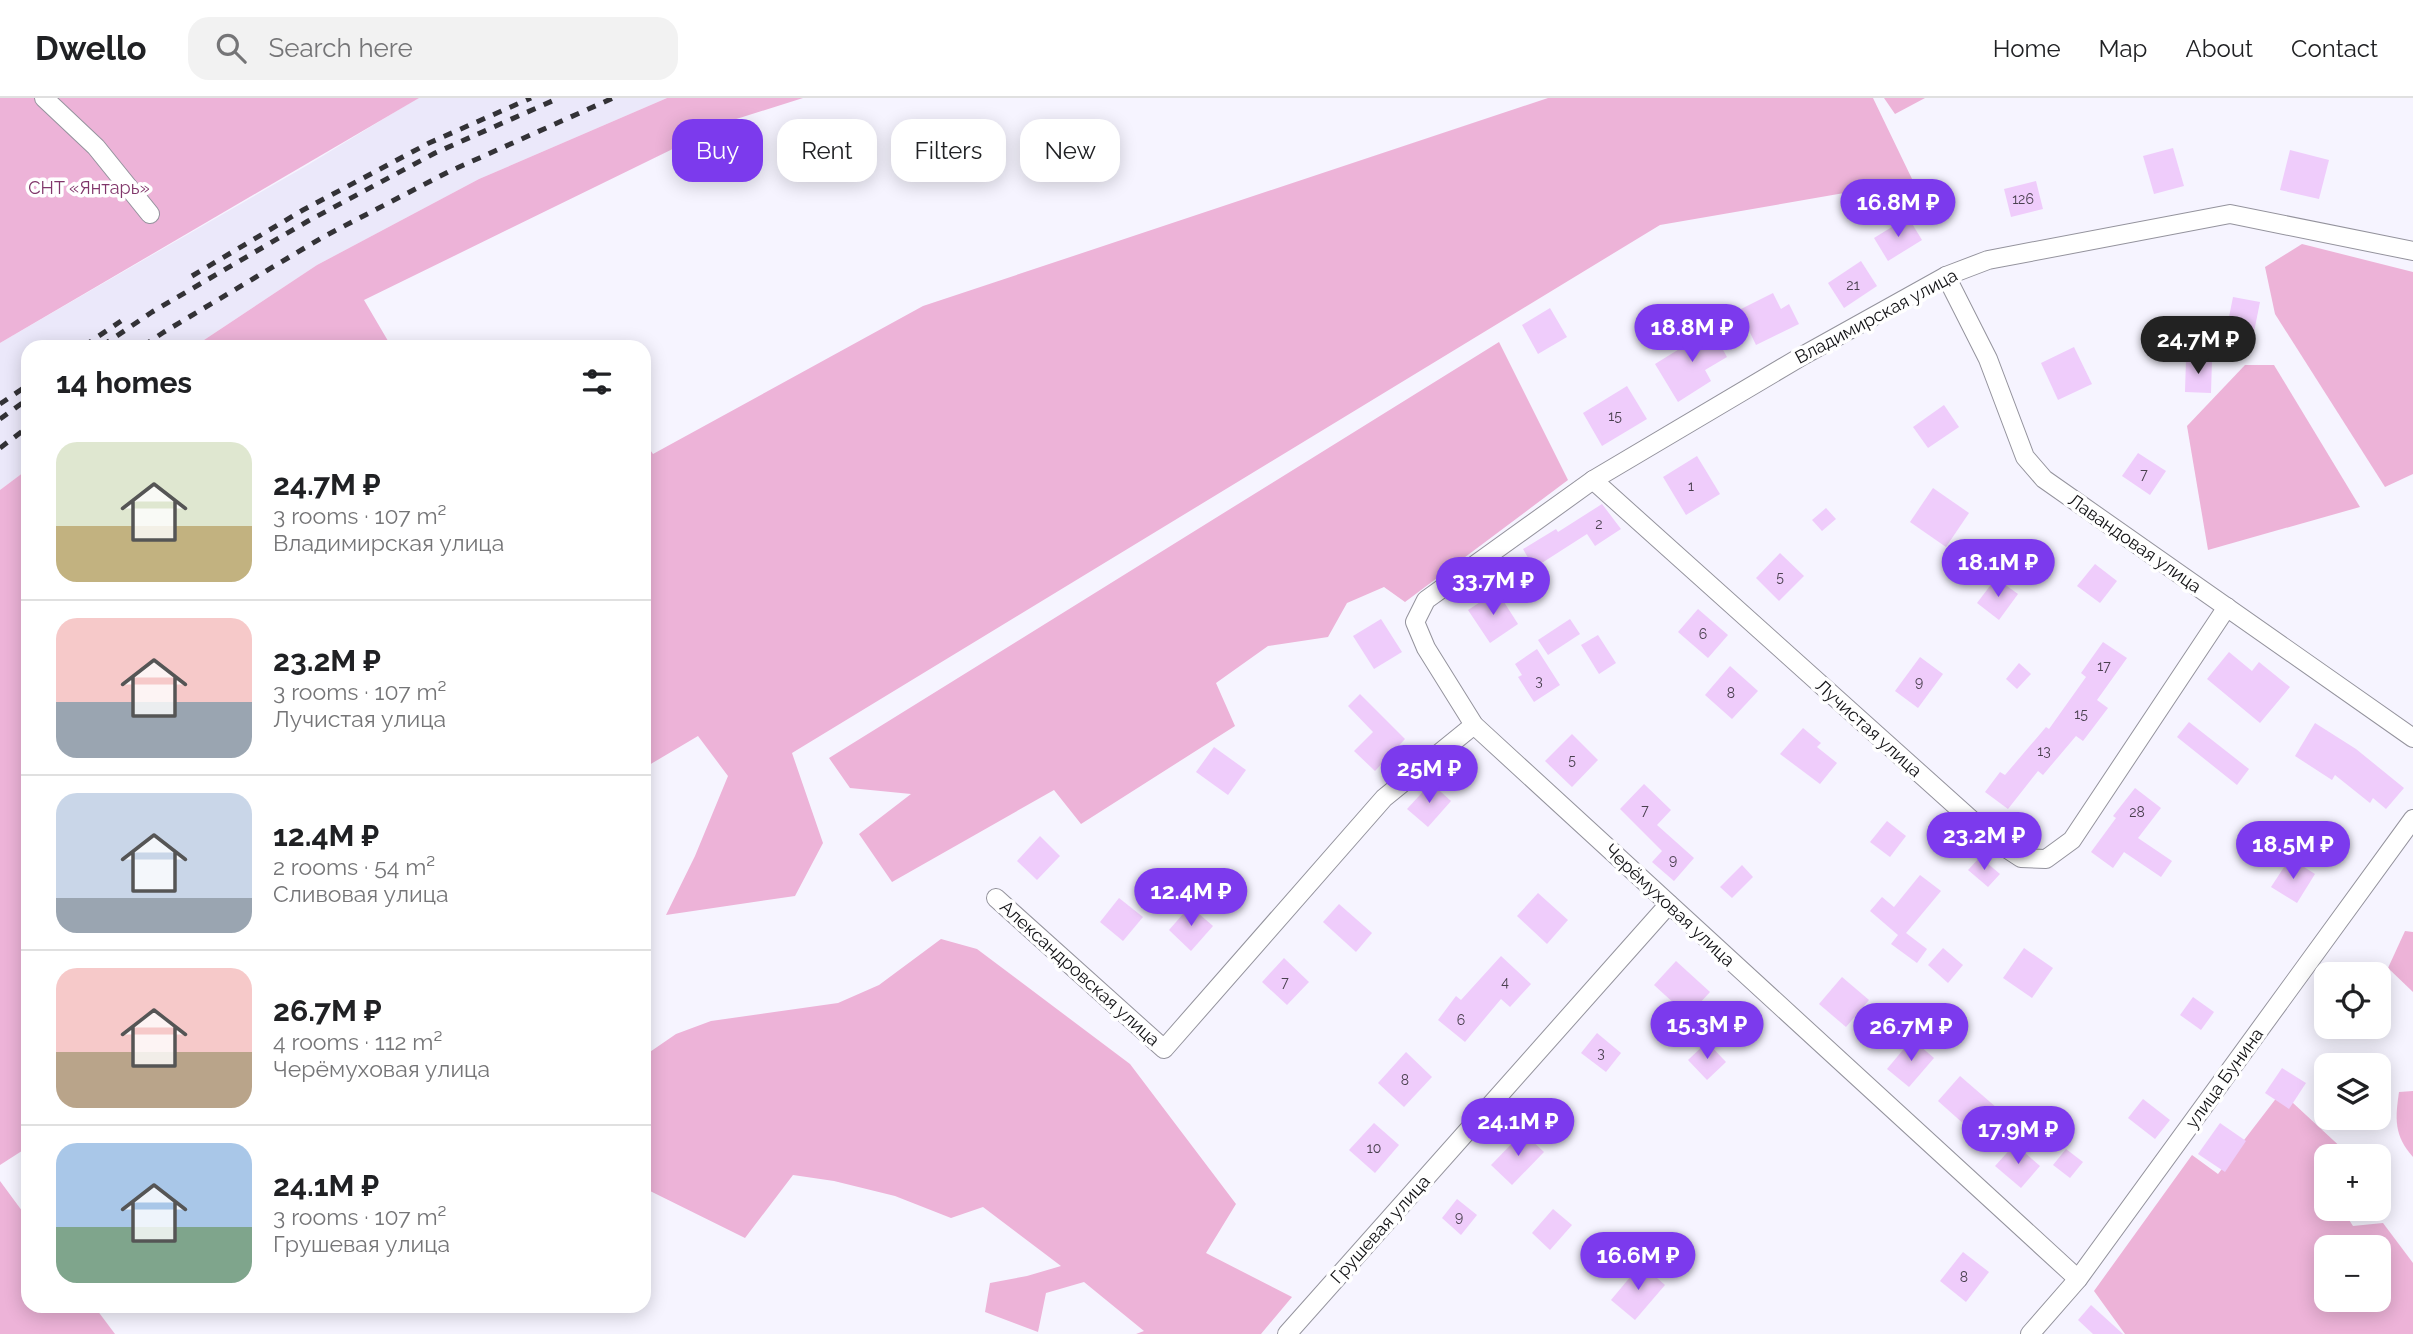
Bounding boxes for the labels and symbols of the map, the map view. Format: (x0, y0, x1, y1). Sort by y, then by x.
park label: СНТ «Янтарь» (28, 177, 150, 198)
pin: 16.8M ₽ (1833, 180, 1963, 239)
house number: 126 (2012, 191, 2034, 207)
street label: Владимирская улица (1791, 264, 1961, 368)
house number: 21 (1846, 277, 1860, 293)
pin: 18.8M ₽ (1627, 304, 1757, 364)
pin: 24.7M ₽ (2133, 316, 2263, 376)
house number: 15 (1608, 408, 1622, 424)
house number: 7 (2140, 466, 2148, 482)
house number: 1 (1688, 478, 1694, 494)
street label: Лавандовая улица (2064, 489, 2206, 597)
house number: 2 (1595, 516, 1603, 532)
pin: 18.1M ₽ (1933, 540, 2063, 599)
pin: 33.7M ₽ (1428, 558, 1558, 617)
house number: 5 (1776, 569, 1784, 585)
house number: 6 (1699, 626, 1707, 642)
house number: 17 (2097, 658, 2111, 674)
house number: 3 (1535, 673, 1543, 689)
house number: 9 (1915, 674, 1923, 690)
street label: Лучистая улица (1812, 675, 1926, 781)
house number: 8 (1727, 685, 1735, 701)
house number: 15 (2074, 706, 2088, 722)
house number: 13 (2037, 743, 2051, 759)
pin: 25M ₽ (1380, 746, 1478, 805)
house number: 5 (1568, 752, 1576, 768)
house number: 7 (1641, 802, 1649, 818)
house number: 28 (2129, 804, 2145, 820)
pin: 23.2M ₽ (1919, 812, 2049, 872)
pin: 18.5M ₽ (2228, 822, 2358, 881)
street label: Черёмуховая улица (1601, 839, 1739, 971)
house number: 9 (1669, 852, 1677, 868)
pin: 12.4M ₽ (1126, 868, 1256, 928)
street label: Александровская улица (996, 896, 1164, 1050)
house number: 7 (1281, 974, 1289, 990)
house number: 4 (1501, 974, 1509, 990)
pin: 15.3M ₽ (1642, 1002, 1772, 1061)
pin: 26.7M ₽ (1846, 1004, 1976, 1063)
house number: 6 (1457, 1012, 1465, 1028)
street label: улица Бунина (2181, 1024, 2267, 1132)
house number: 3 (1597, 1045, 1605, 1061)
house number: 8 (1401, 1072, 1409, 1088)
pin: 24.1M ₽ (1453, 1098, 1583, 1158)
pin: 17.9M ₽ (1953, 1107, 2083, 1166)
house number: 10 (1367, 1140, 1381, 1156)
street label: Грушевая улица (1326, 1170, 1434, 1288)
house number: 9 (1455, 1209, 1463, 1225)
pin: 16.6M ₽ (1573, 1232, 1703, 1292)
house number: 8 (1960, 1269, 1968, 1285)

